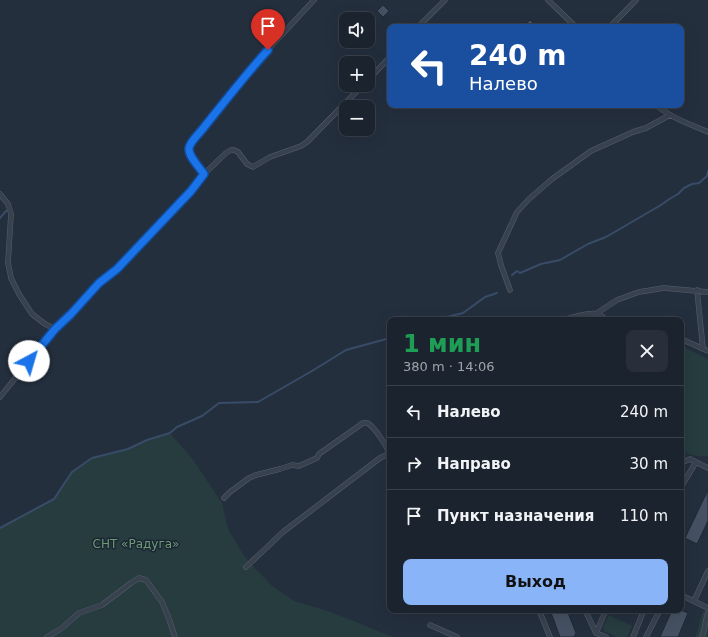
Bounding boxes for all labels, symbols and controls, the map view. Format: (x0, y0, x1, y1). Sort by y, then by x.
pin (251, 9, 285, 50)
map controls (339, 12, 375, 136)
button: sound (339, 12, 375, 48)
icon: arrive (257, 15, 279, 37)
text: 240 m (469, 39, 566, 72)
icon: left (403, 40, 455, 92)
button: + (339, 56, 375, 92)
text: Налево (469, 73, 538, 94)
button: − (339, 100, 375, 136)
text: 1 мин (403, 330, 481, 358)
button: close (626, 330, 668, 372)
position arrow (8, 340, 50, 382)
text: 380 m · 14:06 (403, 359, 494, 374)
icon: left (403, 401, 425, 423)
text: Налево (437, 403, 501, 421)
text: 240 m (620, 403, 668, 421)
icon: right (403, 453, 425, 475)
text: Направо (437, 455, 511, 473)
text: 30 m (630, 455, 668, 473)
icon: arrive (403, 505, 425, 527)
text: Пункт назначения (437, 507, 594, 525)
text: 110 m (620, 507, 668, 525)
park label: СНТ «Радуга» (93, 537, 179, 551)
button: Выход (403, 559, 668, 605)

